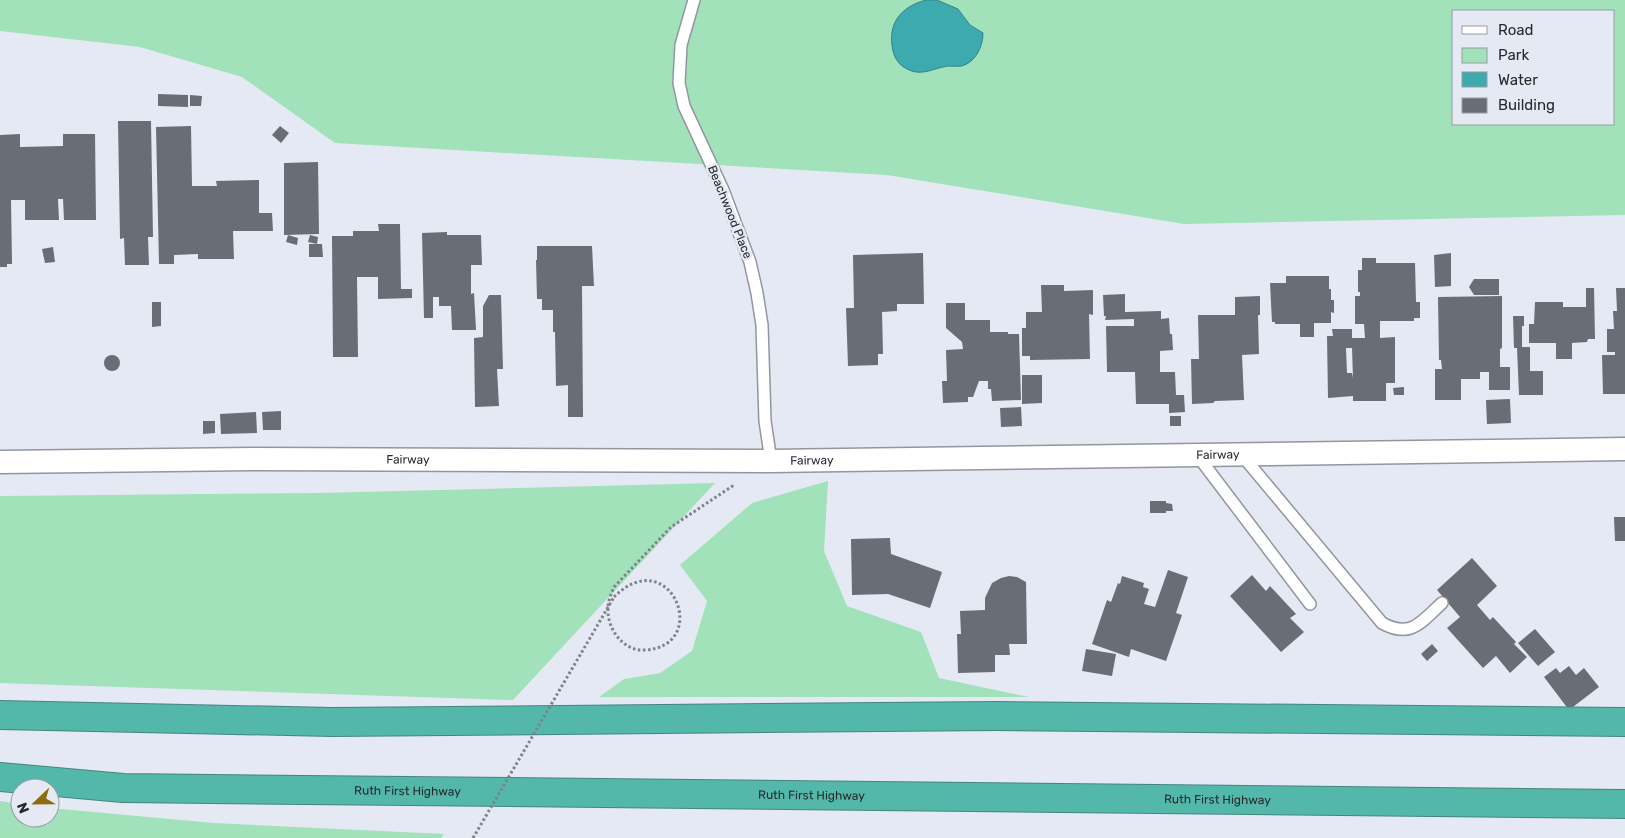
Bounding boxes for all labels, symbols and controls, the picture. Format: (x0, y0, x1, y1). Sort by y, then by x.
legend (1452, 10, 1615, 125)
text: Road (1498, 21, 1534, 39)
text: Park (1498, 46, 1529, 64)
text: Water (1498, 71, 1538, 89)
text: Building (1498, 96, 1555, 114)
street label: Beachwood Place (705, 163, 755, 261)
street label: Fairway (1196, 447, 1240, 462)
street label: Fairway (386, 453, 430, 467)
street label: Fairway (790, 453, 834, 468)
north arrow (10, 778, 60, 828)
street label: Ruth First Highway (354, 783, 461, 799)
street label: Ruth First Highway (758, 788, 865, 803)
street label: Ruth First Highway (1164, 792, 1271, 807)
text: N (14, 800, 33, 816)

